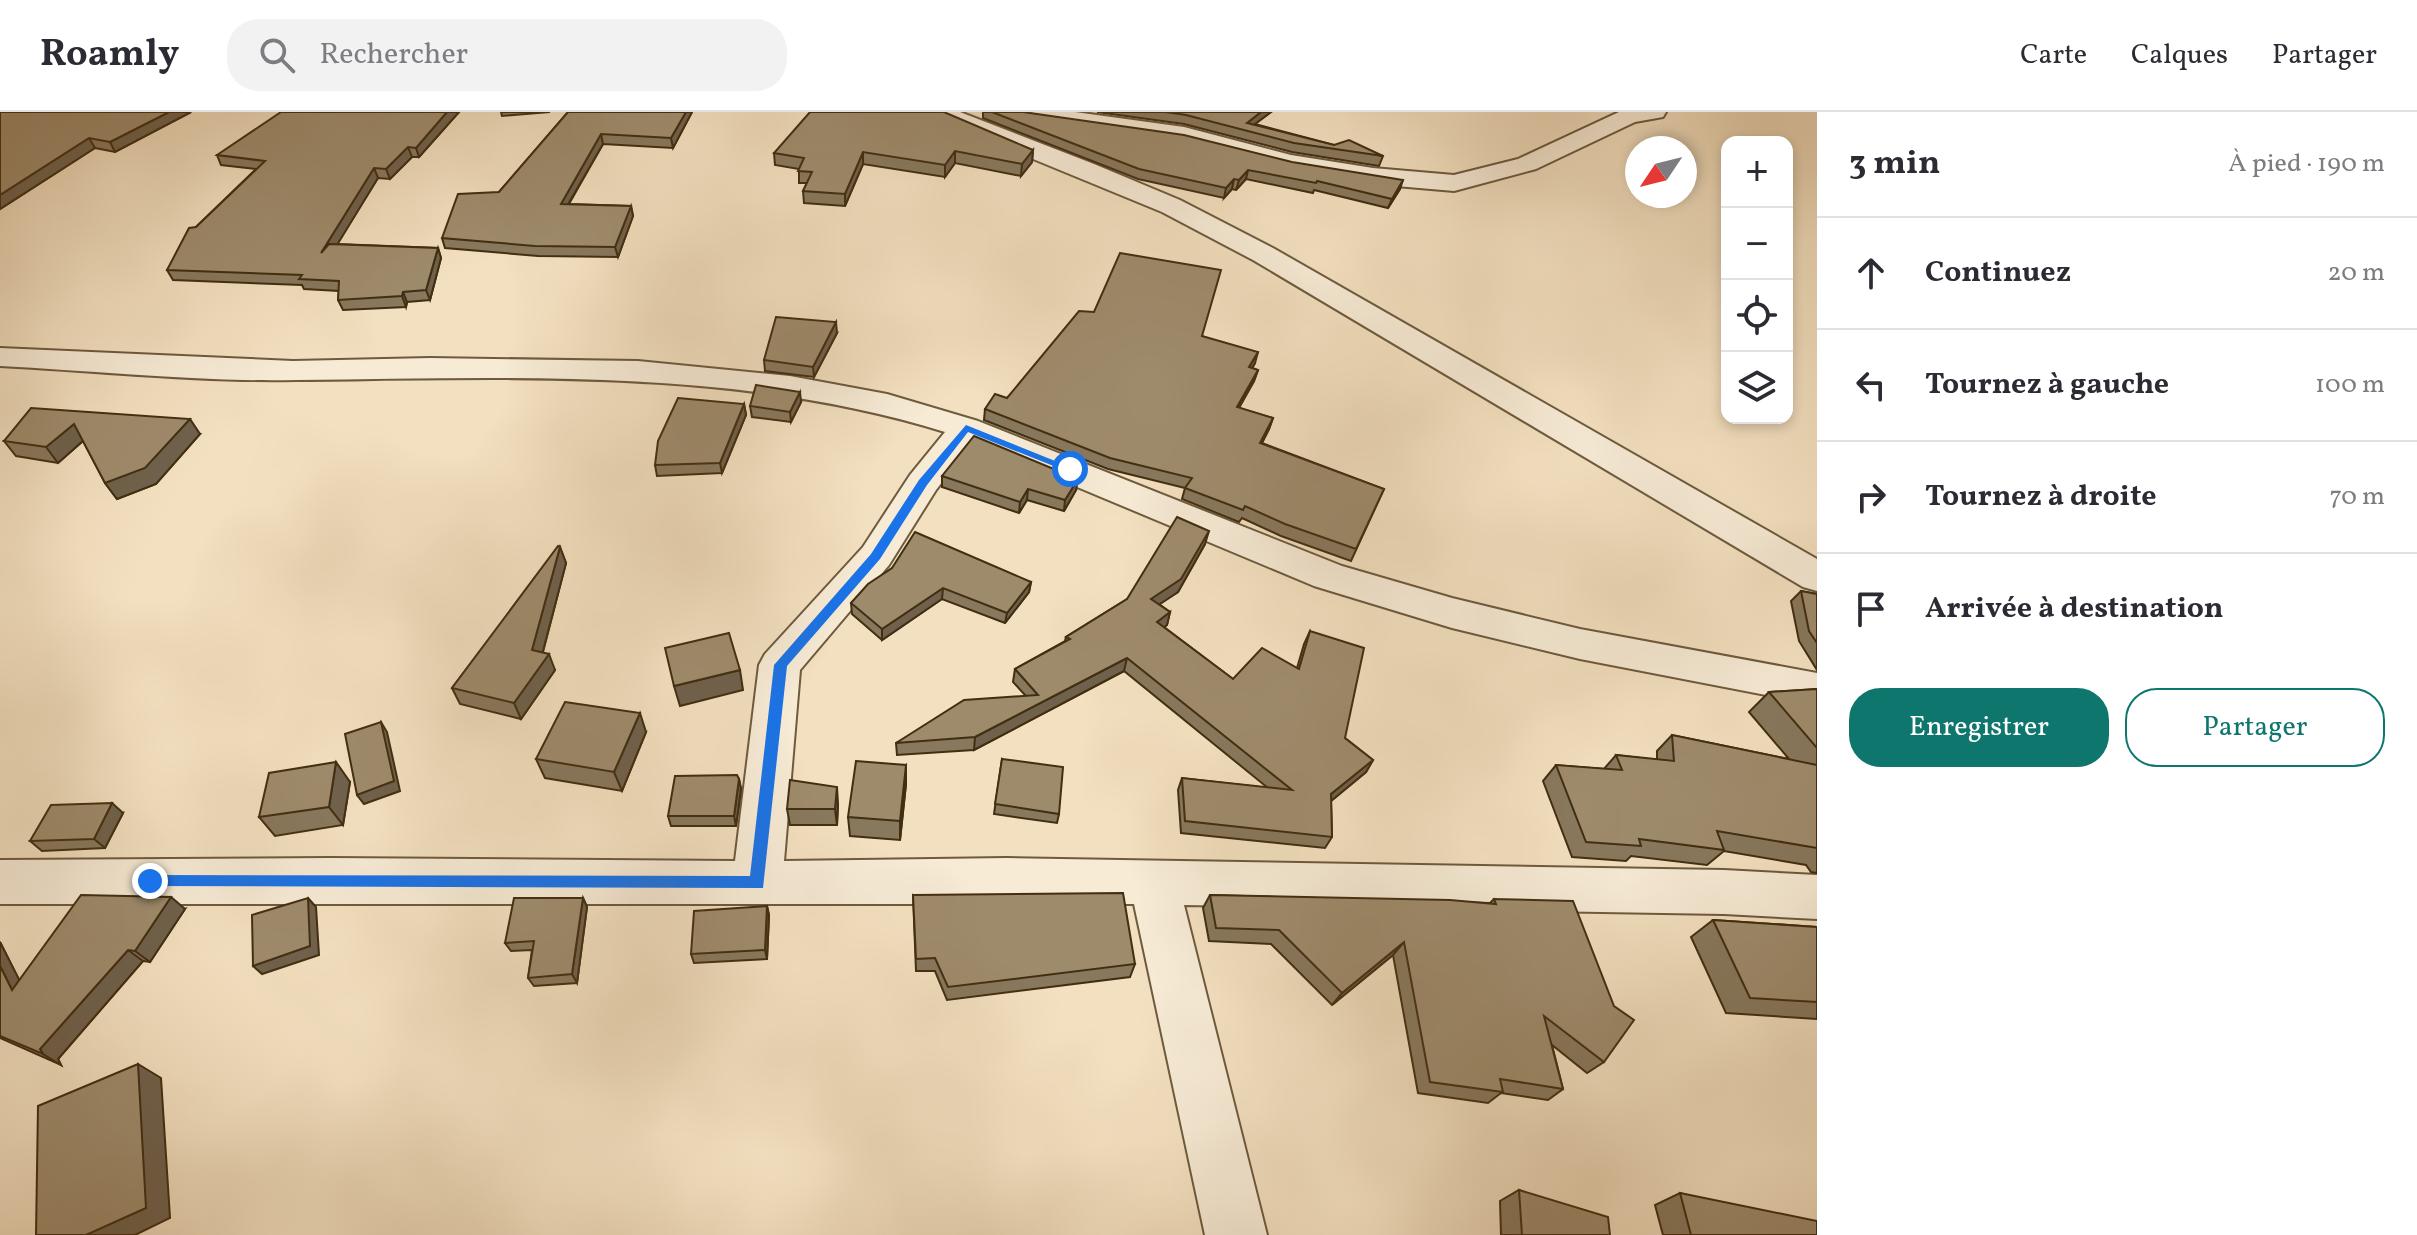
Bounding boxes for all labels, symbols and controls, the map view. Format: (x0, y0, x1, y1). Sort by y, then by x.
search box (227, 19, 787, 91)
text: Roamly (40, 29, 179, 82)
icon: search (255, 33, 299, 77)
text: Rechercher (319, 34, 468, 76)
text: Carte (2020, 36, 2087, 75)
text: Calques (2131, 36, 2228, 75)
text: Partager (2272, 36, 2377, 75)
north arrow (1625, 136, 1697, 208)
map controls (1721, 136, 1793, 424)
button: + (1721, 136, 1793, 208)
text: 3 min (1849, 141, 1940, 188)
text: À pied · 190 m (2228, 146, 2385, 182)
button: − (1721, 208, 1793, 280)
icon: ahead (1849, 251, 1893, 295)
text: Continuez (1925, 252, 2071, 294)
text: 20 m (2327, 255, 2385, 291)
button: locate (1721, 280, 1793, 352)
button: layers (1721, 352, 1793, 424)
icon: left (1849, 363, 1893, 407)
text: Tournez à gauche (1925, 364, 2169, 406)
text: 100 m (2315, 367, 2385, 403)
route start (1052, 451, 1088, 487)
icon: right (1849, 475, 1893, 519)
text: Tournez à droite (1925, 476, 2157, 518)
text: 70 m (2330, 479, 2385, 515)
icon: arrive (1849, 587, 1893, 631)
text: Arrivée à destination (1925, 588, 2224, 630)
button: Enregistrer (1849, 688, 2109, 767)
button: Partager (2125, 688, 2385, 767)
route end (132, 863, 168, 899)

